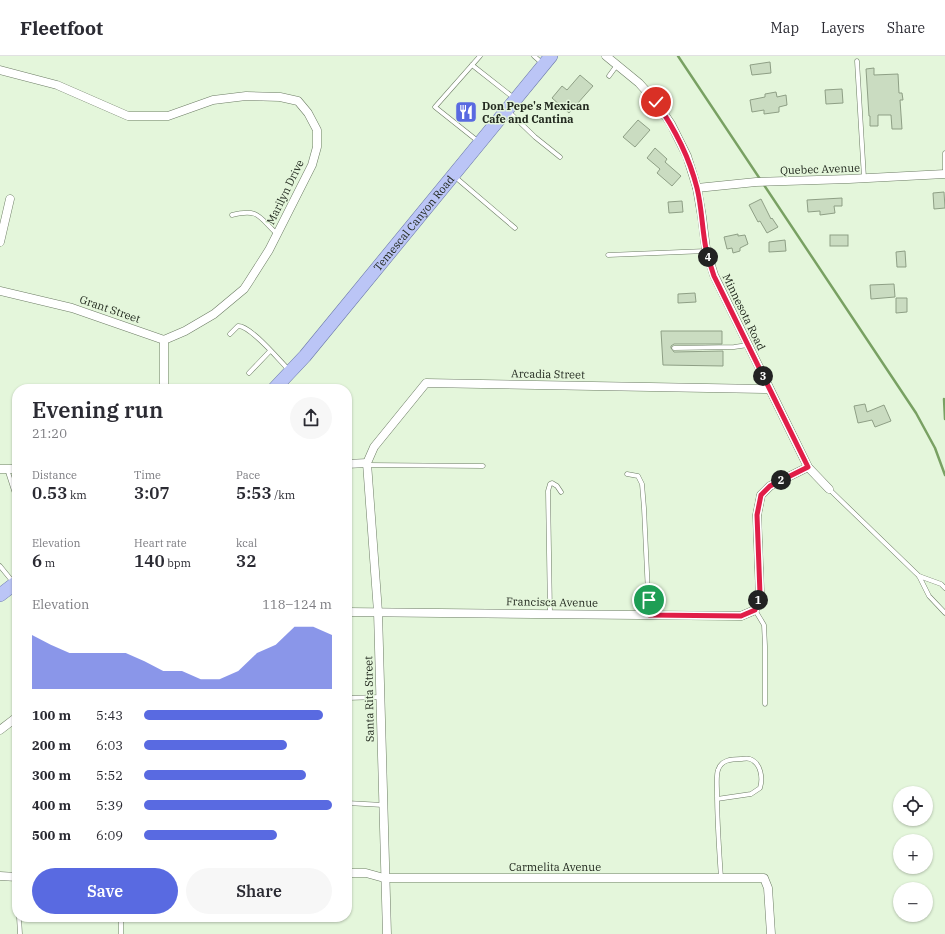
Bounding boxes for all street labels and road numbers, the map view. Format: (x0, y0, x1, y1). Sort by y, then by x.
street label: Marilyn Drive (263, 157, 307, 227)
street label: Quebec Avenue (780, 161, 860, 177)
street label: Temescal Canyon Road (371, 172, 457, 274)
street label: Minnesota Road (719, 272, 769, 353)
street label: Grant Street (78, 292, 142, 326)
street label: Arcadia Street (511, 366, 585, 382)
street label: Francisca Avenue (506, 594, 598, 610)
street label: Santa Rita Street (361, 656, 377, 742)
street label: Carmelita Avenue (509, 860, 601, 874)

